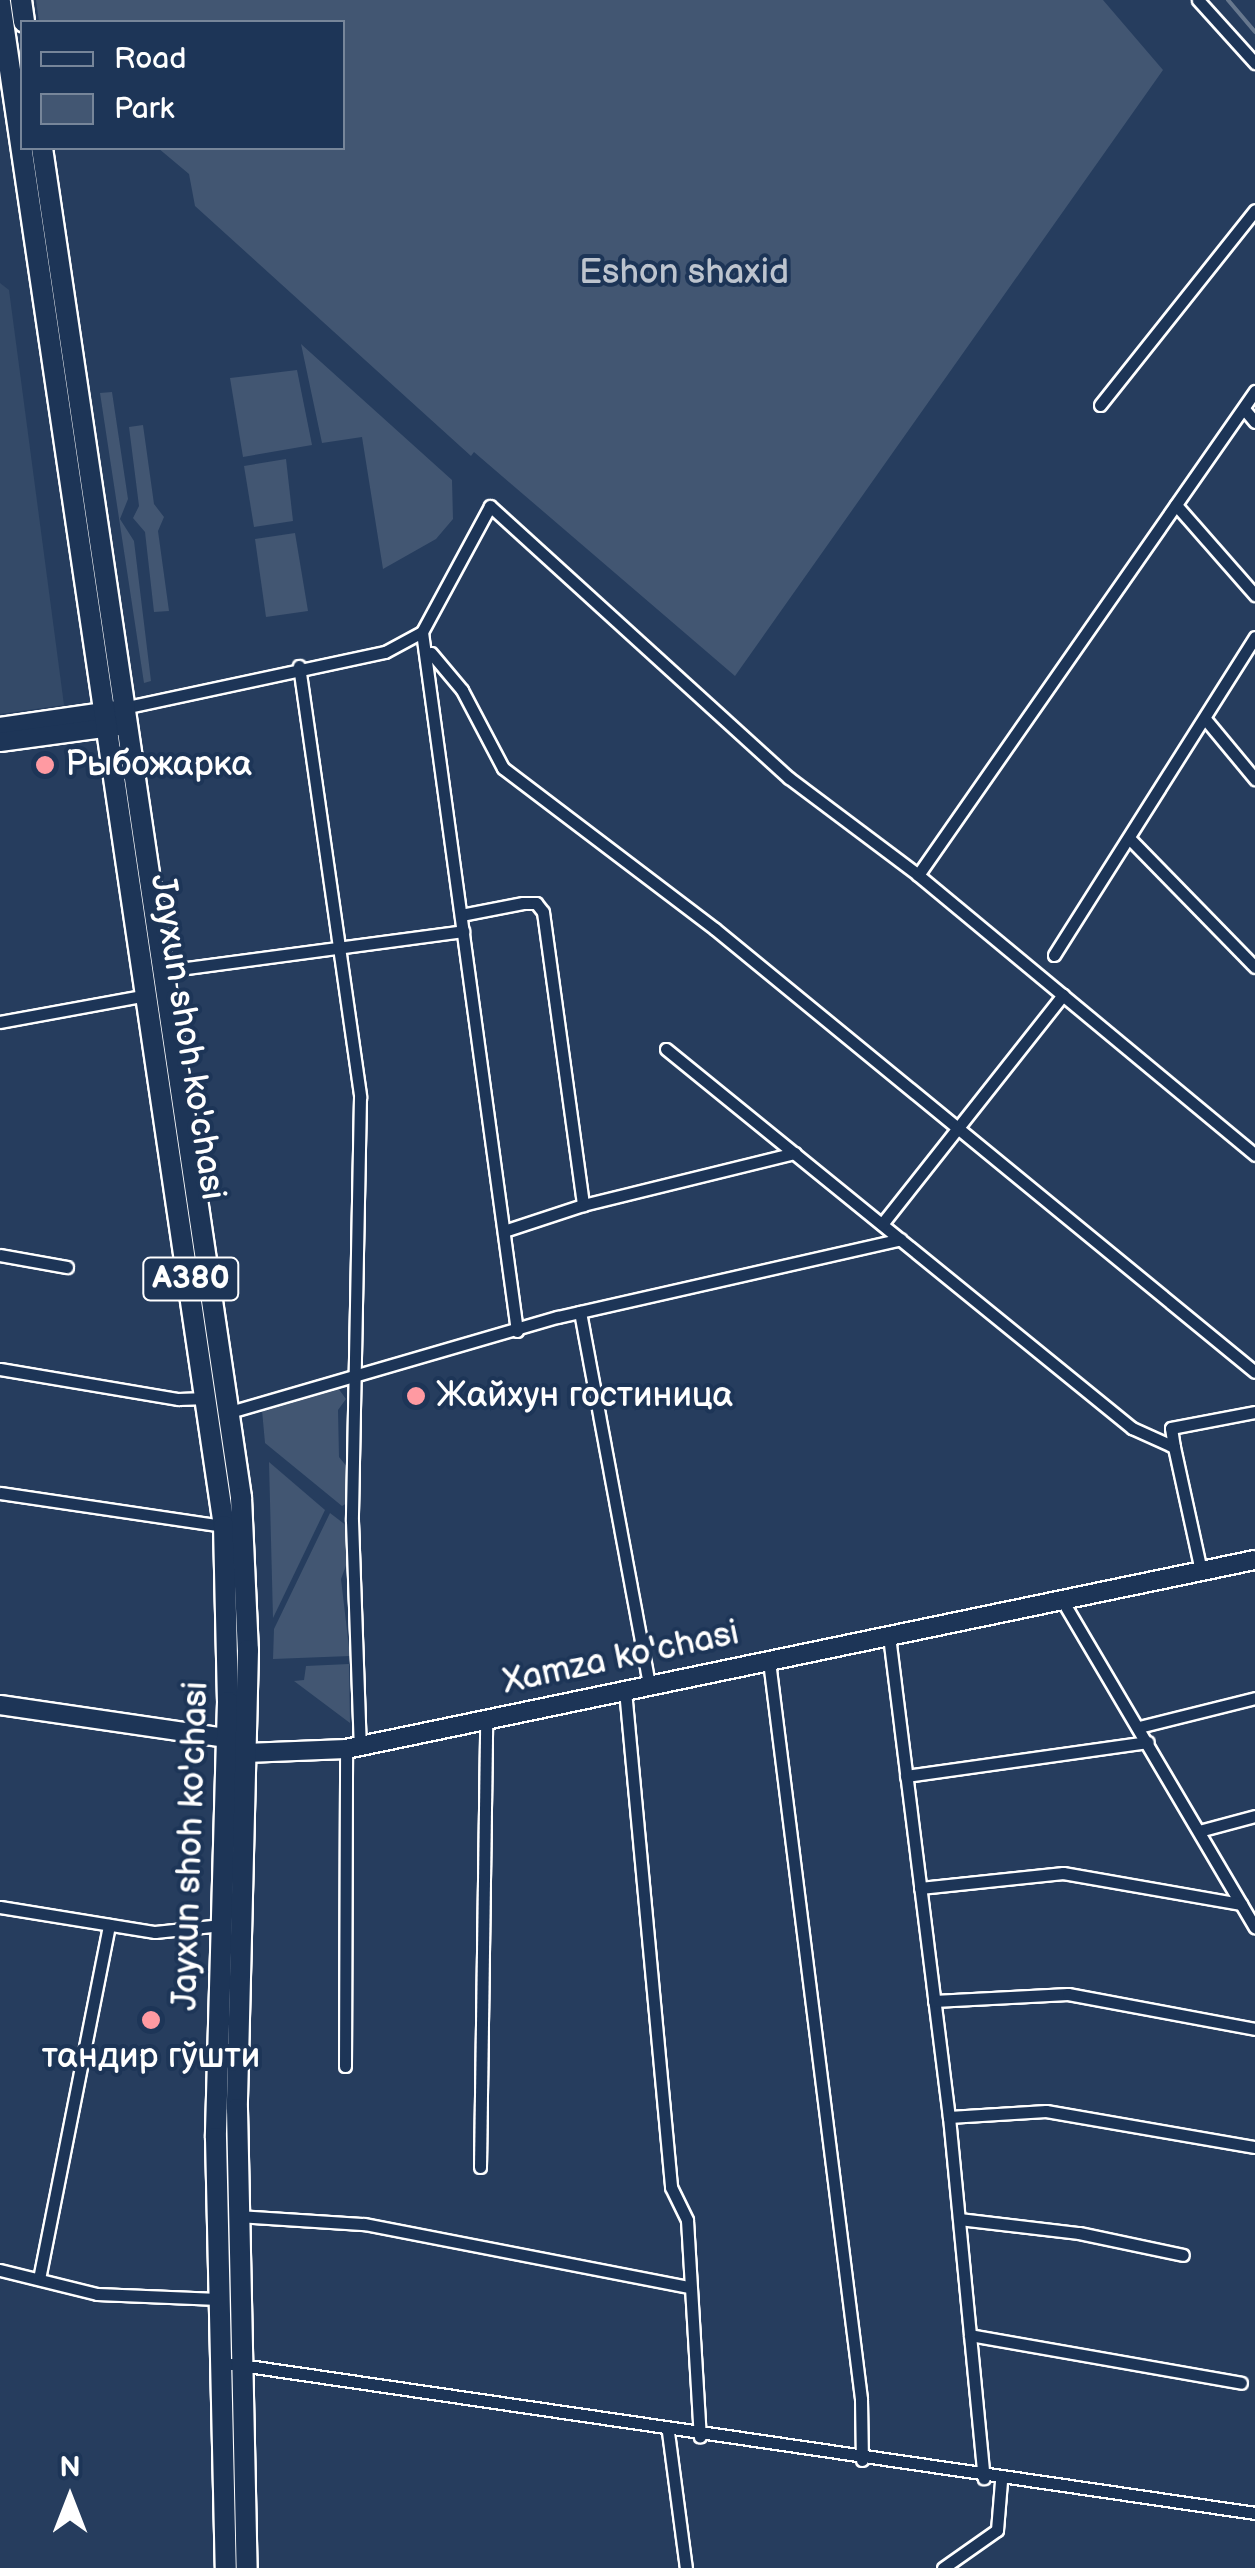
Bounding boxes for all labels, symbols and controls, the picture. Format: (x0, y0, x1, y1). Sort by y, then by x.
legend (20, 20, 345, 150)
text: Road (114, 41, 187, 77)
text: Park (114, 91, 174, 127)
park label: Eshon shaxid (579, 252, 789, 294)
place label: Рыбожарка (65, 744, 252, 786)
marker: Рыбожарка (34, 754, 56, 776)
street label: Jayxun shoh ko'chasi (141, 871, 233, 1203)
road number: A380 (141, 1252, 241, 1306)
place label: Жайхун гостиница (436, 1375, 733, 1417)
marker: Жайхун гостиница (405, 1385, 427, 1407)
street label: Xamza ko'chasi (499, 1612, 743, 1704)
street label: Jayxun shoh ko'chasi (164, 1681, 218, 2011)
marker: тандир гўшти (140, 2009, 162, 2031)
place label: тандир гўшти (42, 2036, 260, 2078)
north arrow (20, 2448, 120, 2548)
text: N (59, 2451, 81, 2484)

